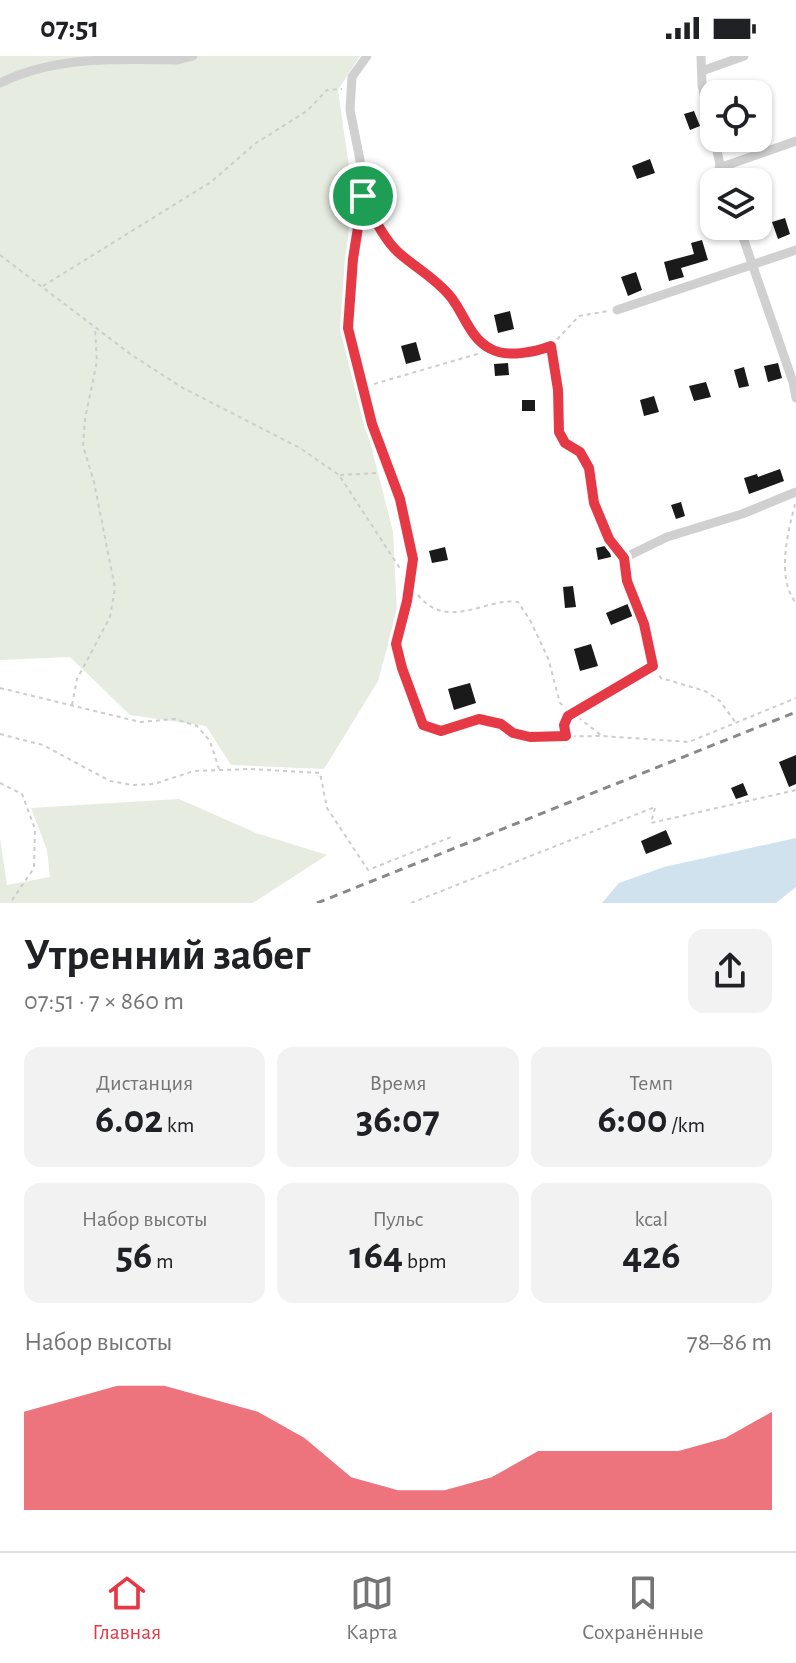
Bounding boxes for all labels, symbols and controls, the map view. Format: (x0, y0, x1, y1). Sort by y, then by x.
text: 07:51 (40, 13, 99, 43)
map controls (700, 80, 772, 240)
button: locate (700, 80, 772, 152)
pin (329, 162, 397, 230)
button: layers (700, 168, 772, 240)
icon: arrive (341, 174, 385, 218)
button: share (688, 929, 772, 1013)
text: Утренний забег (24, 934, 310, 978)
text: 07:51 · 7 × 860 m (24, 988, 184, 1014)
text: Дистанция (96, 1072, 193, 1094)
text: Время (369, 1072, 427, 1094)
text: Темп (629, 1072, 673, 1094)
text: 6.02 (95, 1100, 163, 1140)
text: 36:07 (356, 1100, 440, 1140)
text: 6:00 (597, 1100, 668, 1140)
text: km (163, 1114, 194, 1136)
text: /km (668, 1114, 705, 1136)
text: Набор высоты (82, 1208, 208, 1230)
text: Пульс (372, 1208, 424, 1230)
text: kcal (635, 1208, 668, 1230)
text: 56 (116, 1236, 152, 1276)
text: 164 (349, 1236, 403, 1276)
text: 426 (622, 1236, 680, 1276)
text: m (152, 1250, 174, 1272)
text: bpm (403, 1250, 447, 1272)
text: Набор высоты (24, 1329, 173, 1355)
text: 78–86 m (687, 1329, 772, 1355)
tab: Главная (92, 1571, 161, 1645)
tab: Карта (346, 1571, 398, 1645)
tab: Сохранённые (582, 1571, 704, 1645)

